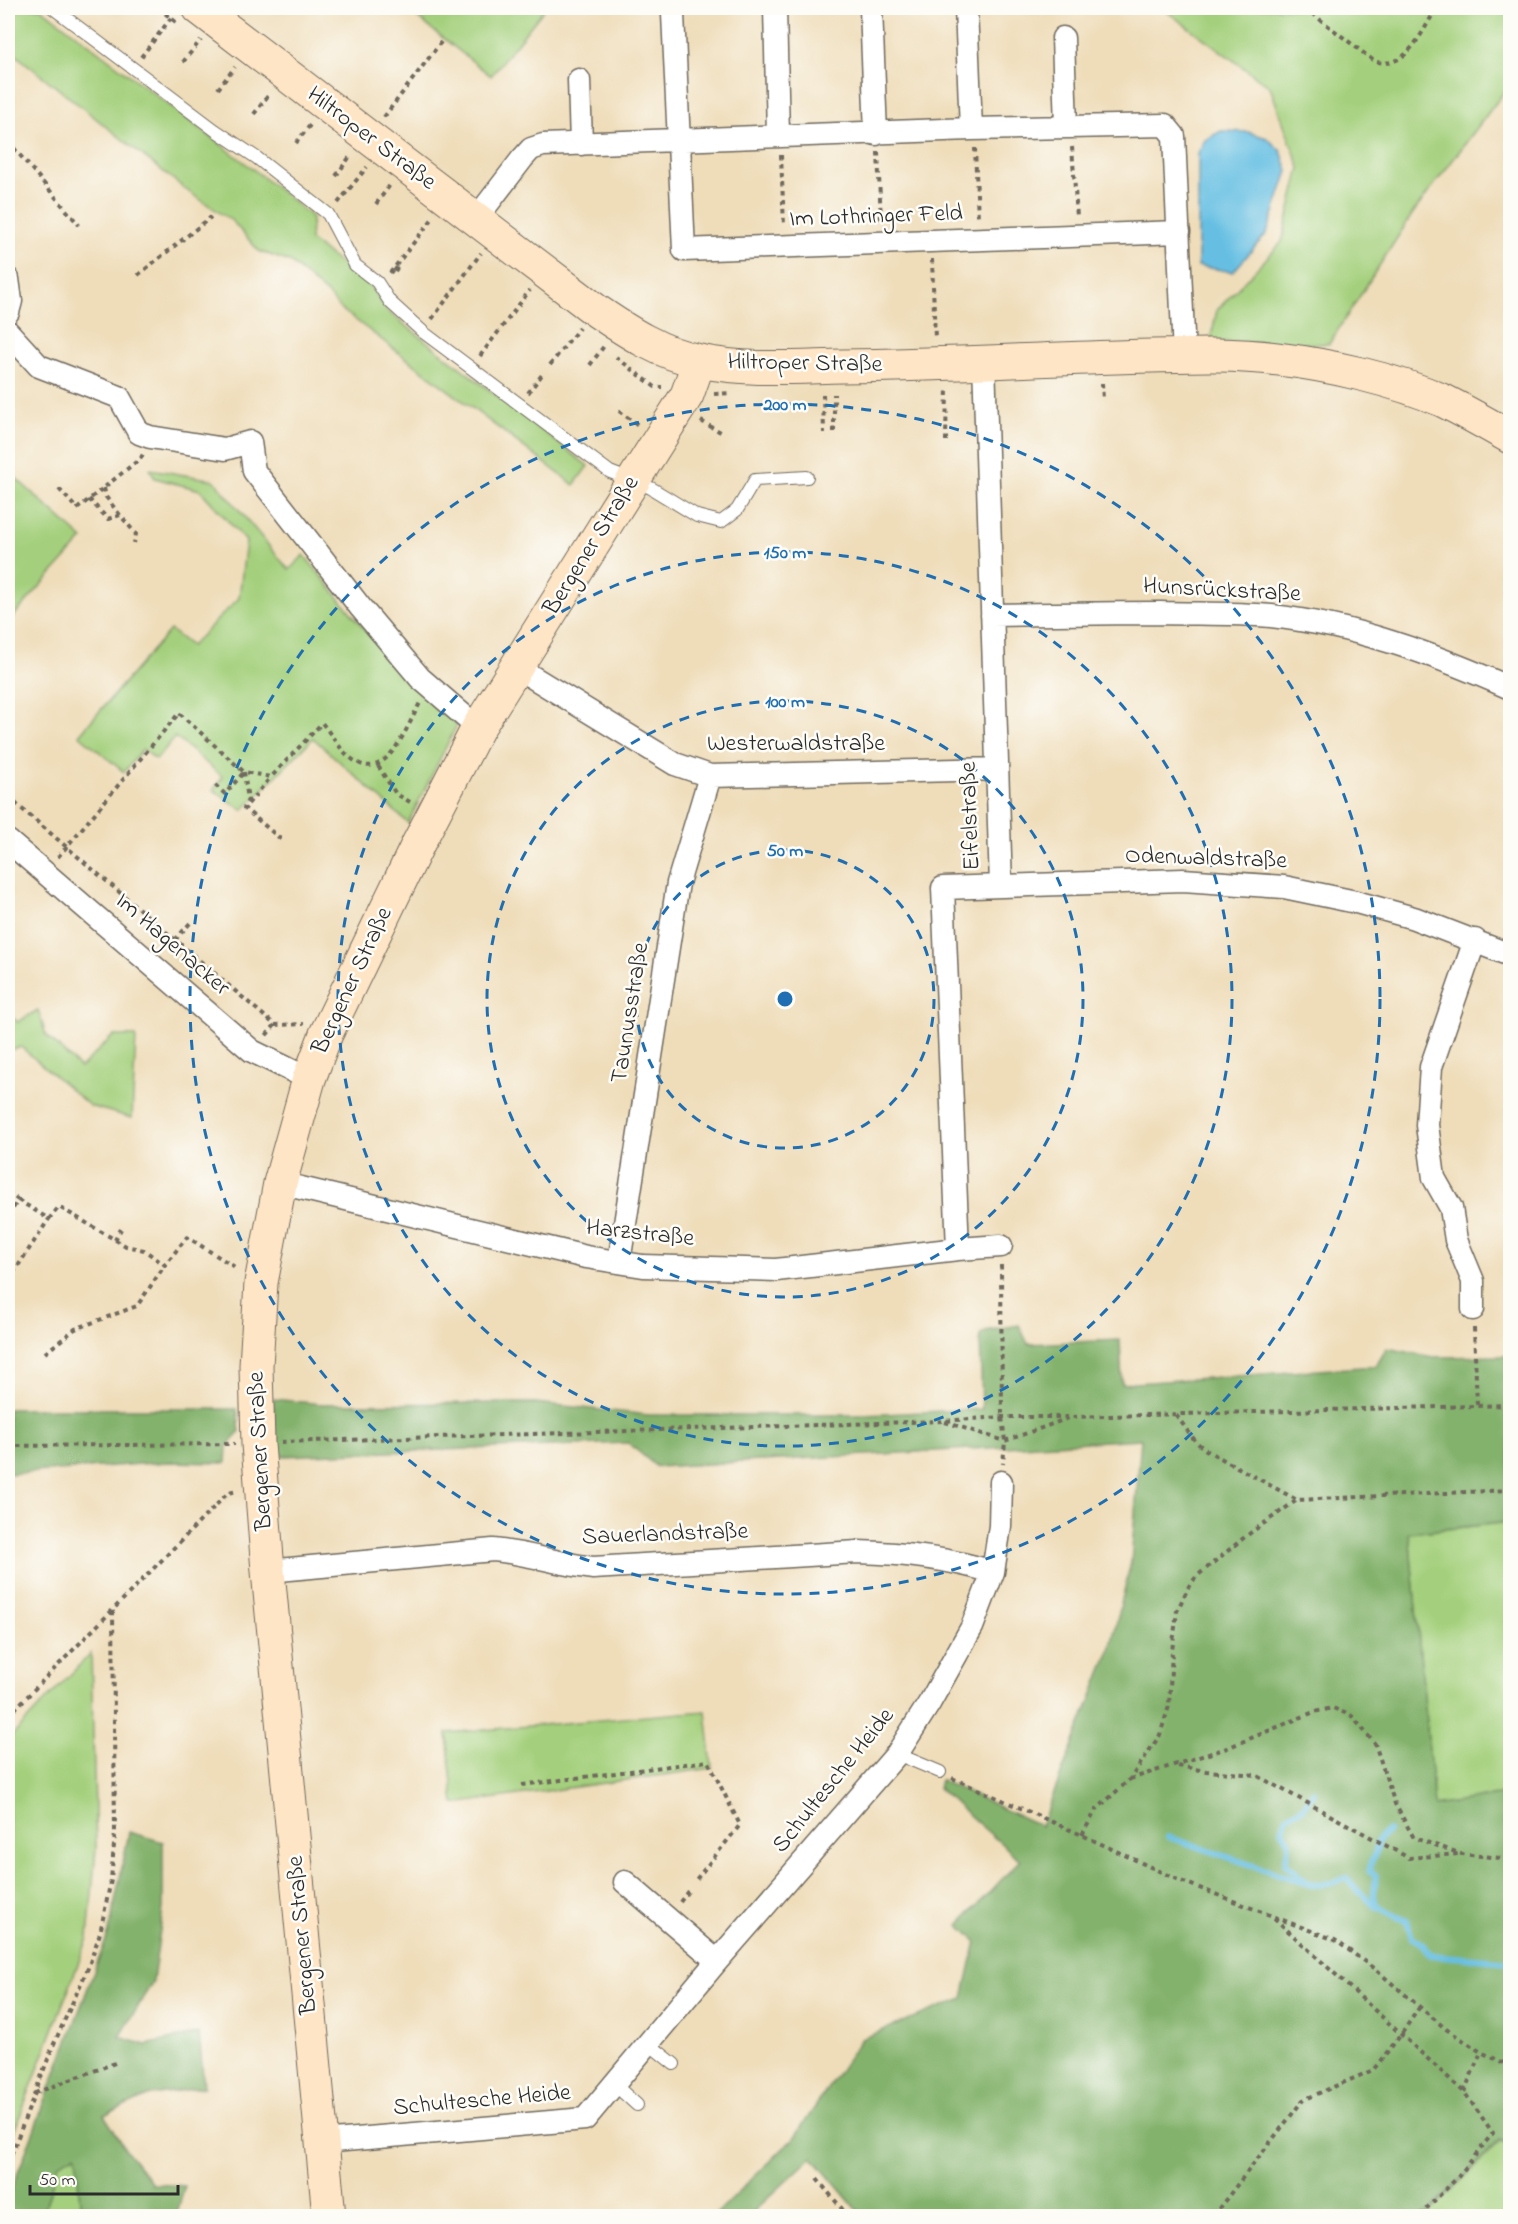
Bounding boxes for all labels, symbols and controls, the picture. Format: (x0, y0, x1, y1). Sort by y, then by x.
street label: Hiltroper Straße (299, 78, 443, 200)
street label: Im Lothringer Feld (789, 196, 964, 238)
street label: Hiltroper Straße (727, 345, 883, 383)
text: 200 m (763, 393, 807, 419)
street label: Bergener Straße (534, 469, 649, 624)
text: 150 m (764, 541, 806, 567)
street label: Hunsrückstraße (1142, 569, 1302, 613)
text: 100 m (765, 690, 805, 716)
street label: Westerwaldstraße (707, 727, 885, 762)
street label: Eifelstraße (952, 761, 990, 871)
text: 50 m (767, 839, 803, 865)
street label: Odenwaldstraße (1124, 839, 1288, 879)
street label: Im Hagenacker (107, 885, 238, 1005)
street label: Bergener Straße (303, 901, 403, 1061)
street label: Taunusstraße (603, 940, 659, 1086)
centre of rings (775, 989, 795, 1009)
street label: Harzstraße (584, 1211, 696, 1257)
street label: Bergener Straße (239, 1370, 283, 1532)
street label: Sauerlandstraße (581, 1515, 749, 1555)
street label: Schultesche Heide (764, 1701, 904, 1861)
street label: Bergener Straße (279, 1854, 327, 2017)
street label: Schultesche Heide (392, 2076, 573, 2126)
scale bar (30, 2158, 178, 2196)
text: 50 m (39, 2168, 76, 2194)

